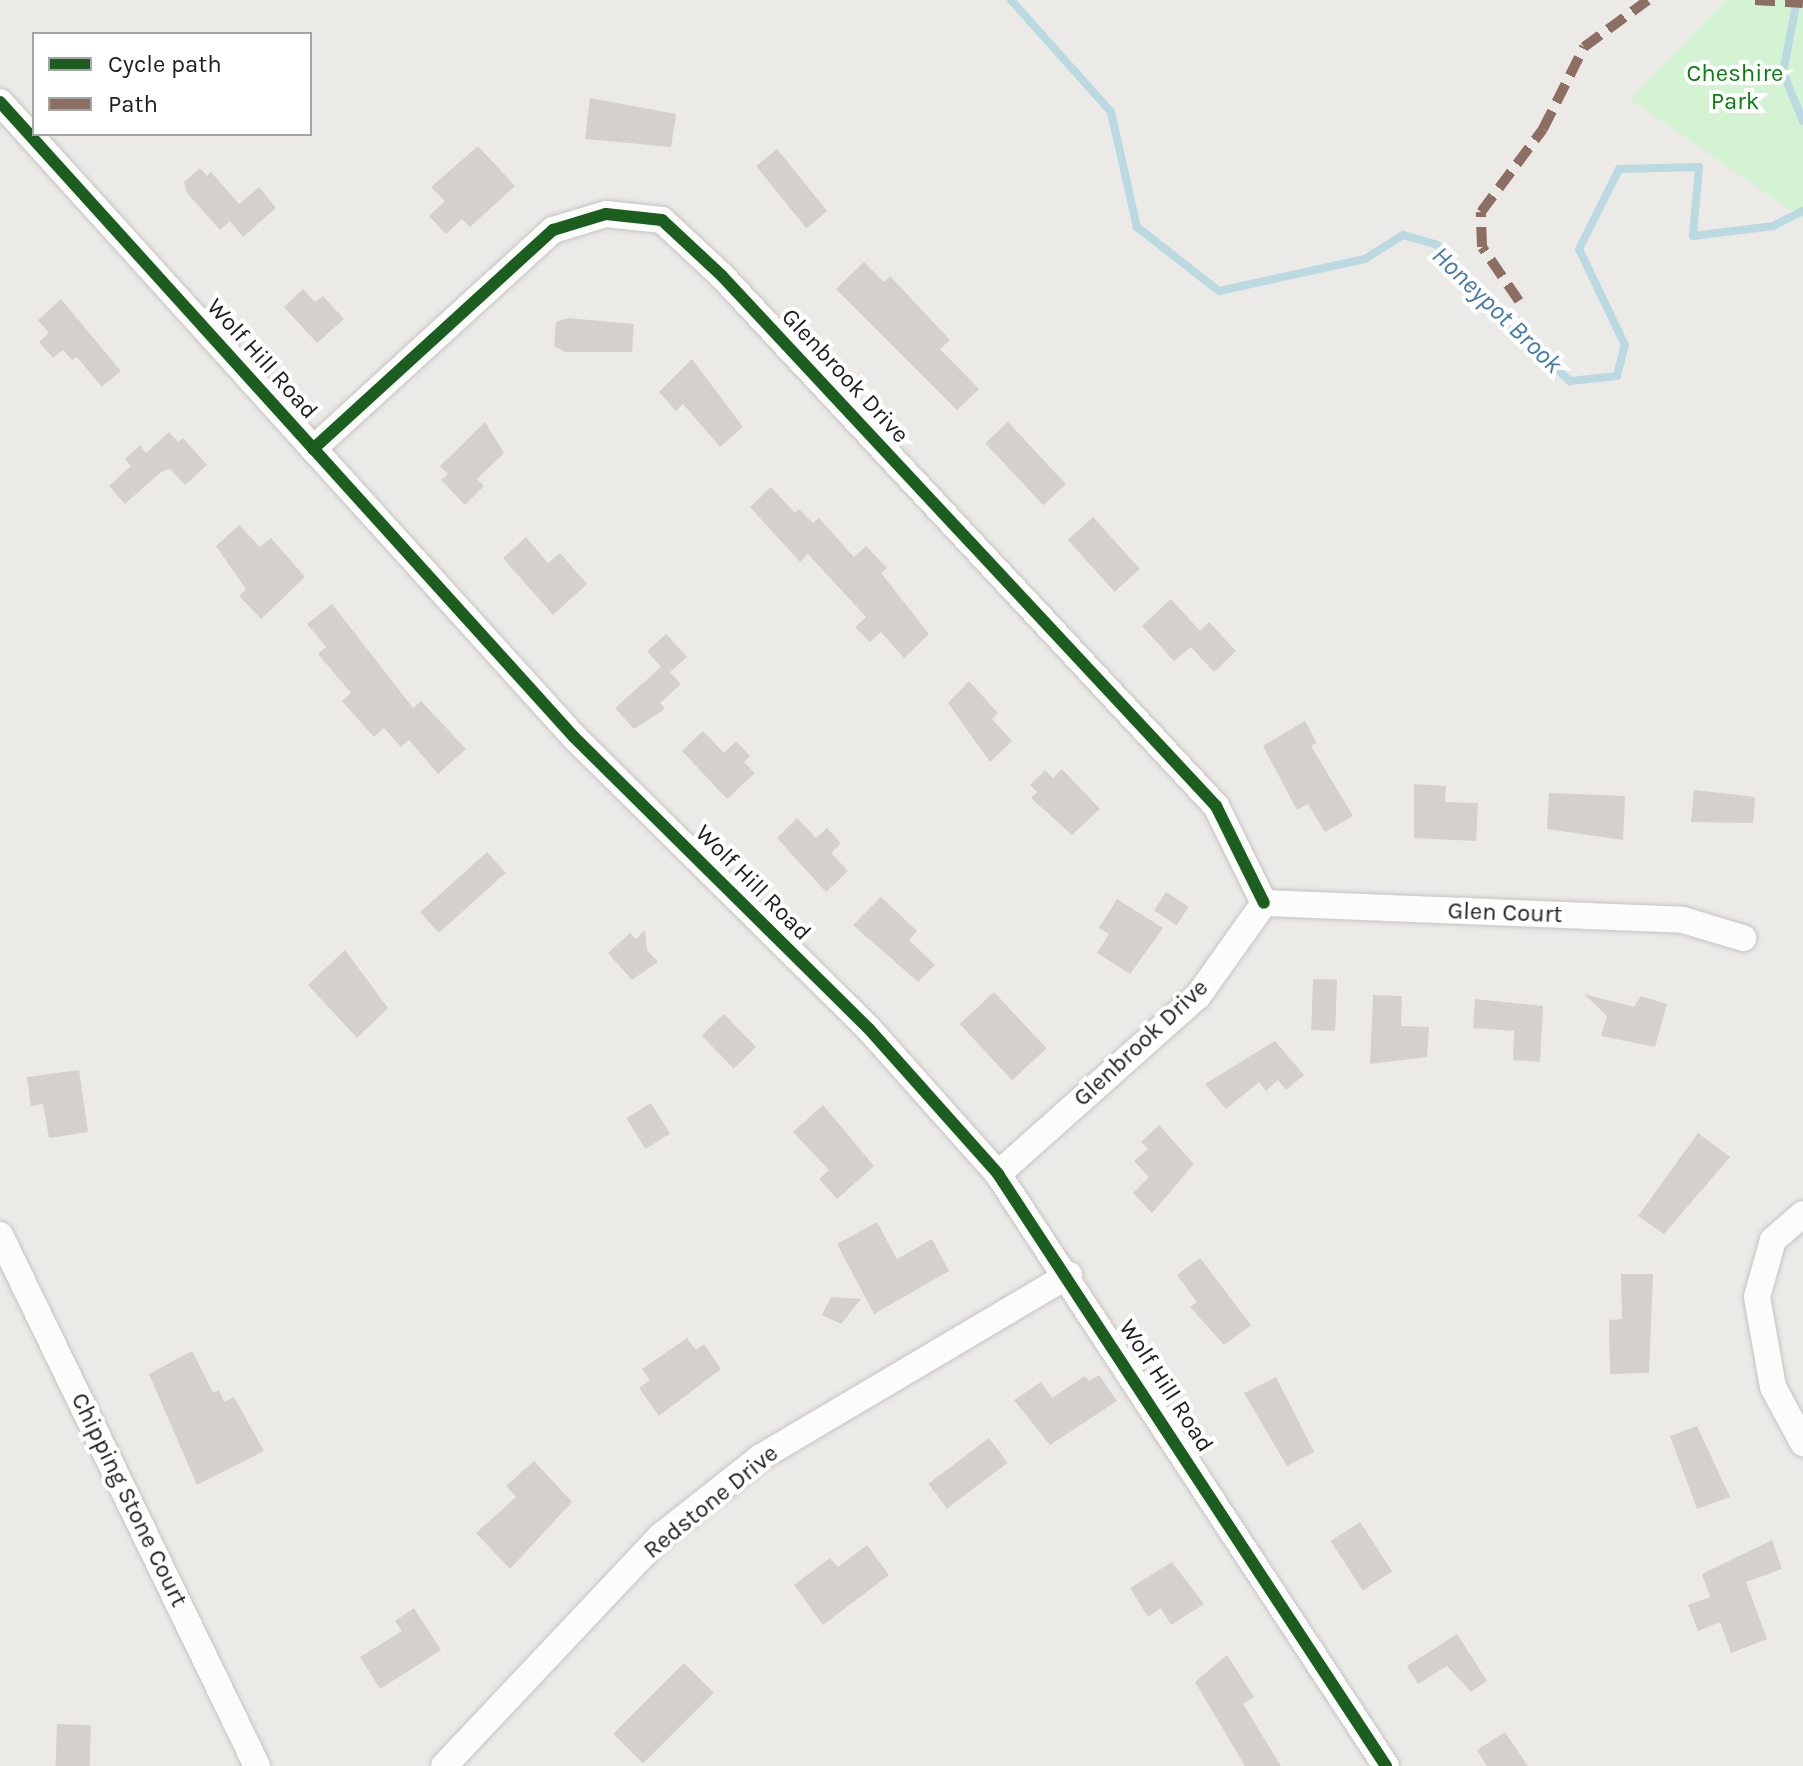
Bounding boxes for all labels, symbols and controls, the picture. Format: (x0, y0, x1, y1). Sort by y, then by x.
legend (32, 32, 312, 136)
text: Cycle path (108, 50, 222, 78)
park label: Cheshire Park (1687, 60, 1783, 116)
text: Path (108, 90, 158, 118)
water label: Honeypot Brook (1425, 240, 1569, 380)
street label: Wolf Hill Road (200, 293, 324, 425)
street label: Glenbrook Drive (775, 303, 915, 449)
street label: Wolf Hill Road (689, 819, 817, 947)
street label: Glen Court (1447, 897, 1563, 929)
street label: Glenbrook Drive (1068, 973, 1214, 1113)
street label: Wolf Hill Road (1113, 1314, 1219, 1458)
street label: Chipping Stone Court (65, 1388, 193, 1612)
street label: Redstone Drive (638, 1439, 784, 1565)

